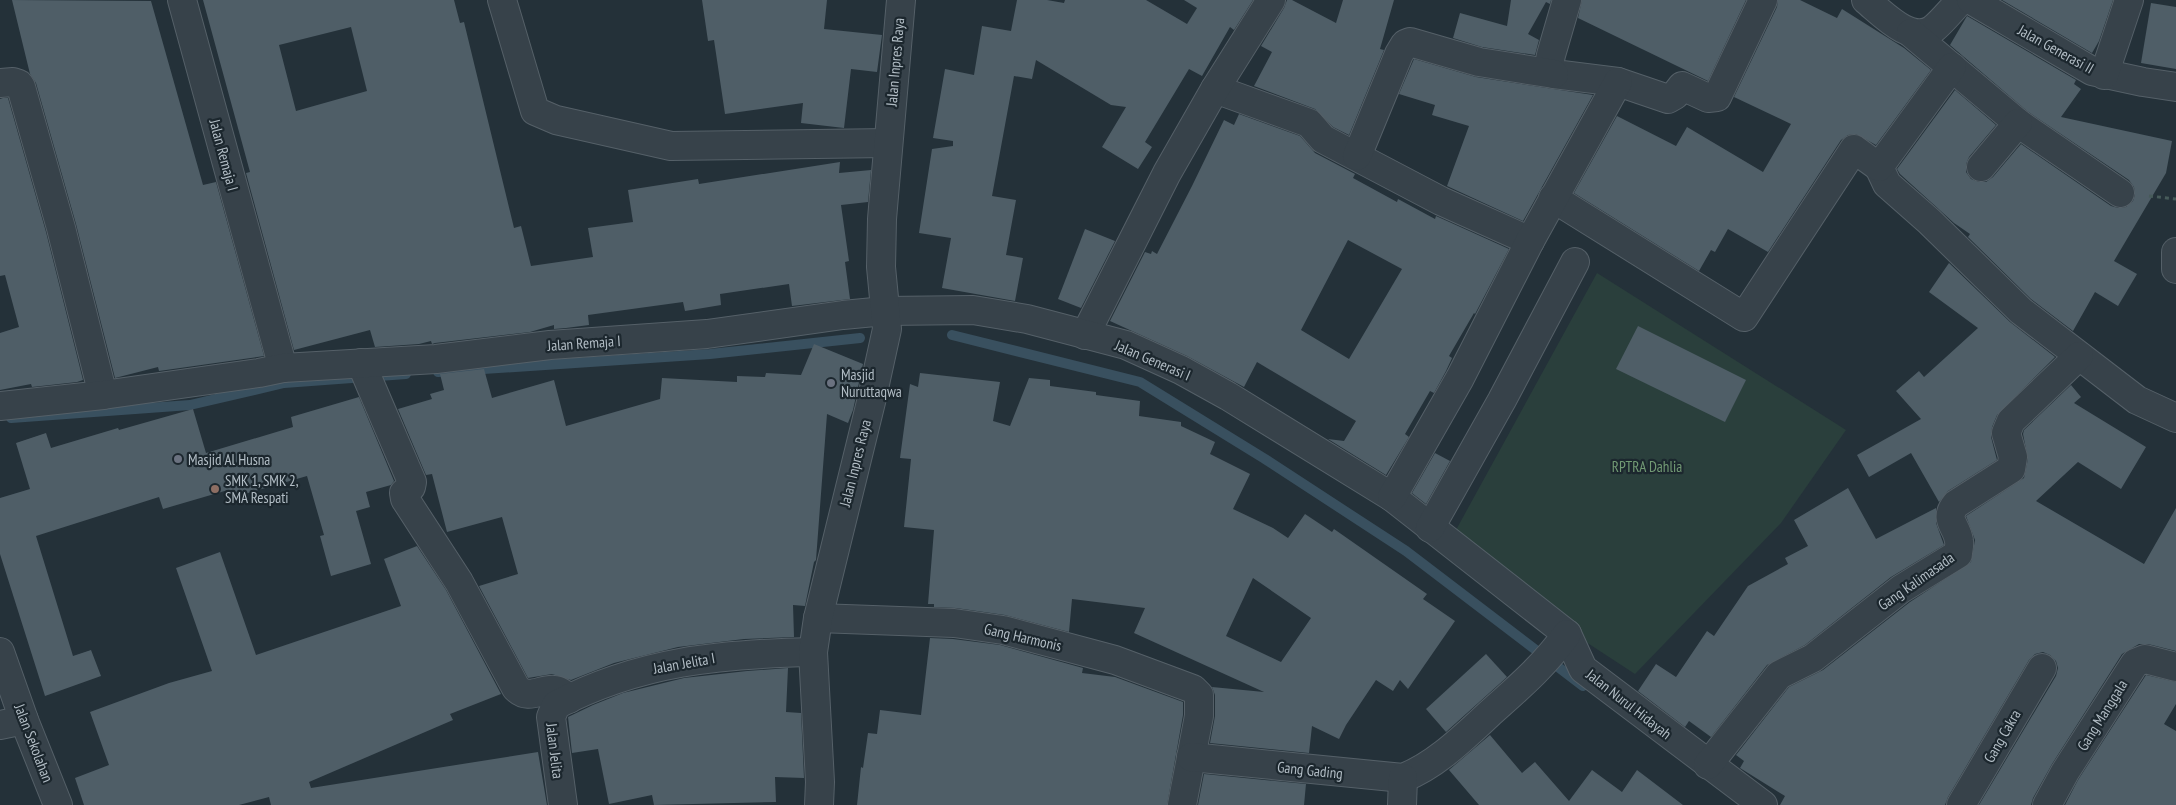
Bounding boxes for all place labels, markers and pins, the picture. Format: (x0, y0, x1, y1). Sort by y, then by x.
place label: Masjid Nuruttaqwa (841, 365, 902, 401)
marker: Masjid Nuruttaqwa (825, 377, 837, 389)
place label: Masjid Al Husna (188, 450, 270, 469)
marker: Masjid Al Husna (172, 453, 184, 465)
place label: SMK 1, SMK 2, SMA Respati (225, 471, 299, 507)
marker: SMK 1, SMK 2, SMA Respati (209, 483, 221, 495)

